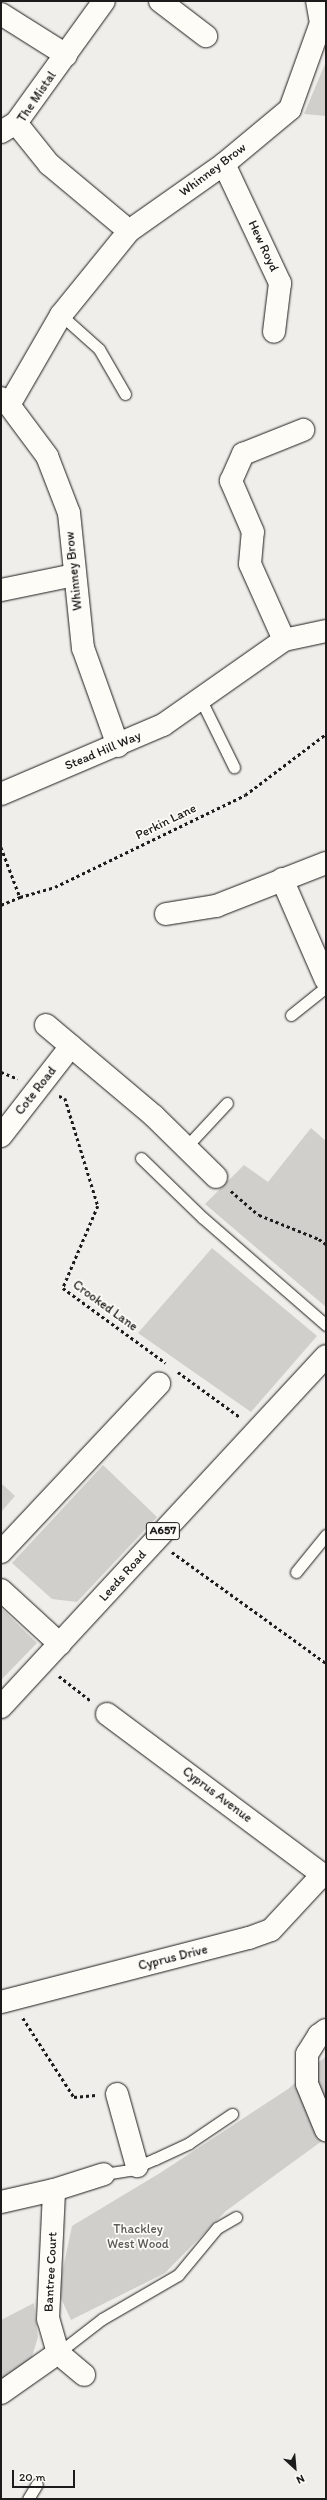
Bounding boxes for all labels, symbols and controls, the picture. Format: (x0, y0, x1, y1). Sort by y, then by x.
street label: The Mistal (14, 69, 60, 125)
street label: Whinney Brow (176, 140, 250, 200)
street label: Hew Royd (244, 218, 282, 274)
street label: Whinney Brow (62, 530, 86, 612)
street label: Stead Hill Way (63, 728, 143, 774)
street label: Perkin Lane (133, 801, 199, 843)
street label: Cote Road (12, 1064, 60, 1118)
street label: Crooked Lane (70, 1277, 140, 1335)
road number: A657 (145, 1521, 181, 1541)
street label: Leeds Road (96, 1547, 150, 1605)
street label: Cyprus Avenue (179, 1764, 255, 1826)
street label: Cyprus Drive (137, 1942, 209, 1974)
park label: Thackley West Wood (107, 2222, 169, 2253)
street label: Bantree Court (41, 2232, 61, 2312)
north arrow (275, 2448, 315, 2488)
scale bar (14, 2462, 77, 2488)
text: 20 m (19, 2470, 46, 2484)
text: N (294, 2472, 307, 2487)

